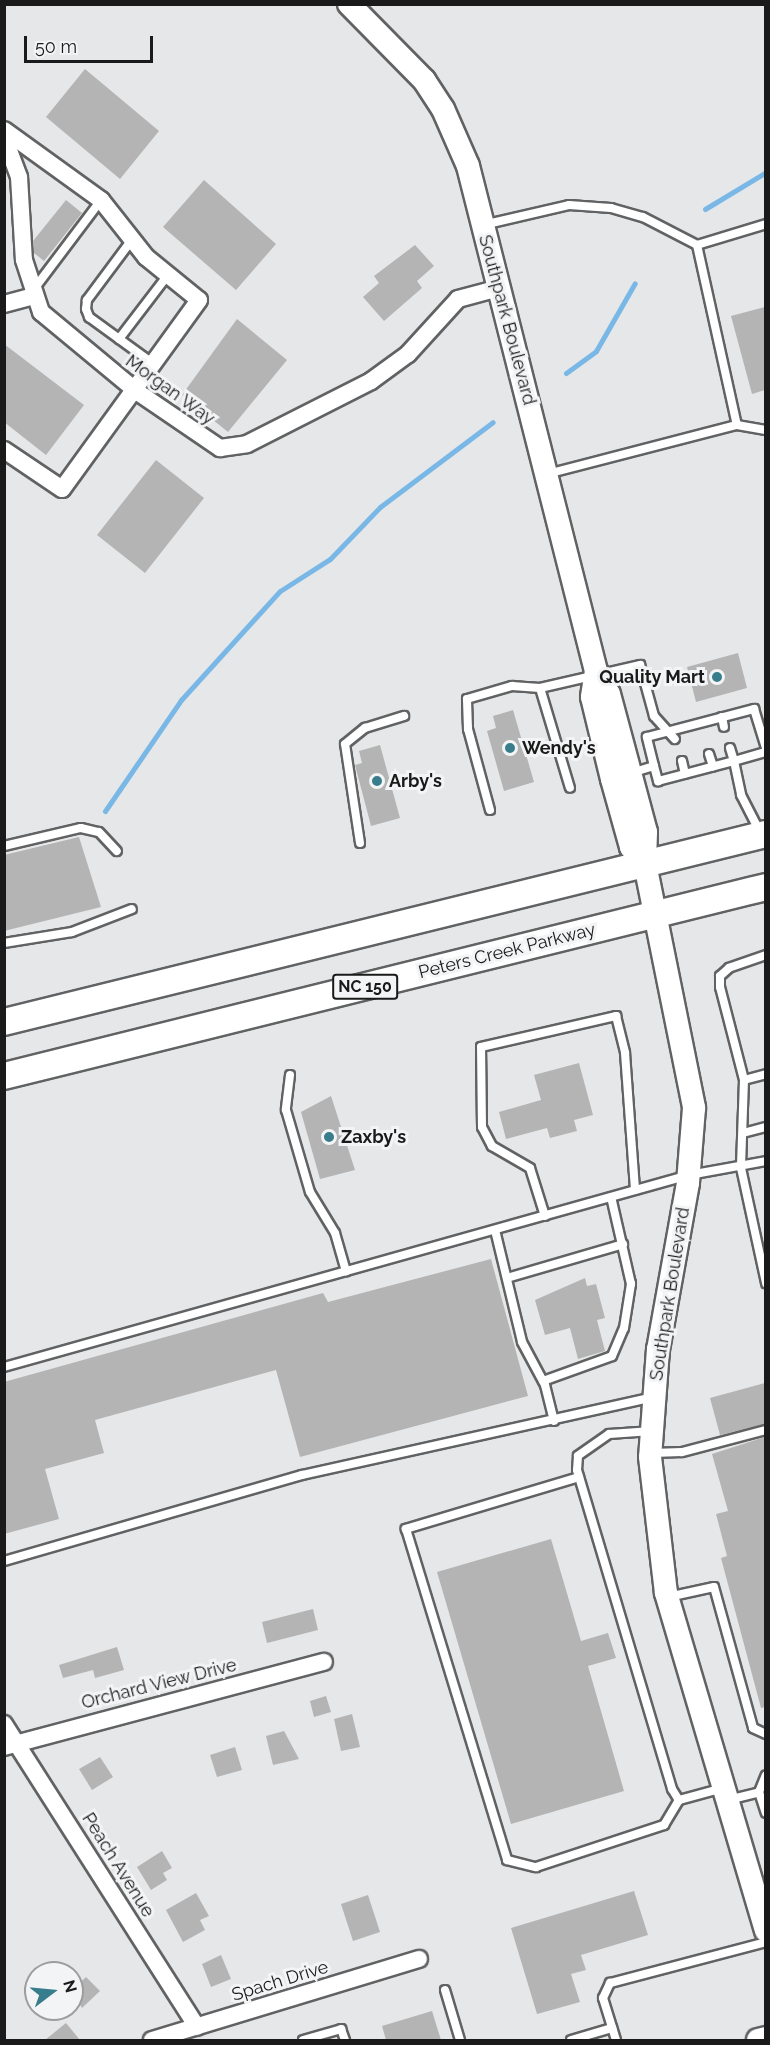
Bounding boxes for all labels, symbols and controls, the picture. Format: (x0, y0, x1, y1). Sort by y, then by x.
scale bar (27, 24, 156, 62)
text: 50 m (35, 36, 77, 57)
street label: Southpark Boulevard (474, 233, 540, 407)
street label: Morgan Way (121, 350, 219, 430)
place label: Quality Mart (599, 666, 705, 688)
marker: Quality Mart (710, 670, 724, 684)
place label: Wendy's (522, 737, 596, 759)
marker: Wendy's (503, 741, 517, 755)
place label: Arby's (389, 770, 442, 792)
marker: Arby's (370, 774, 384, 788)
street label: Peters Creek Parkway (416, 919, 598, 983)
road number: NC 150 (332, 974, 398, 1000)
place label: Zaxby's (341, 1126, 406, 1148)
marker: Zaxby's (322, 1130, 336, 1144)
street label: Southpark Boulevard (646, 1206, 694, 1382)
street label: Orchard View Drive (79, 1654, 239, 1714)
street label: Peach Avenue (77, 1809, 159, 1921)
street label: Spach Drive (229, 1956, 331, 2006)
north arrow (24, 1961, 84, 2021)
text: N (59, 1978, 81, 1995)

